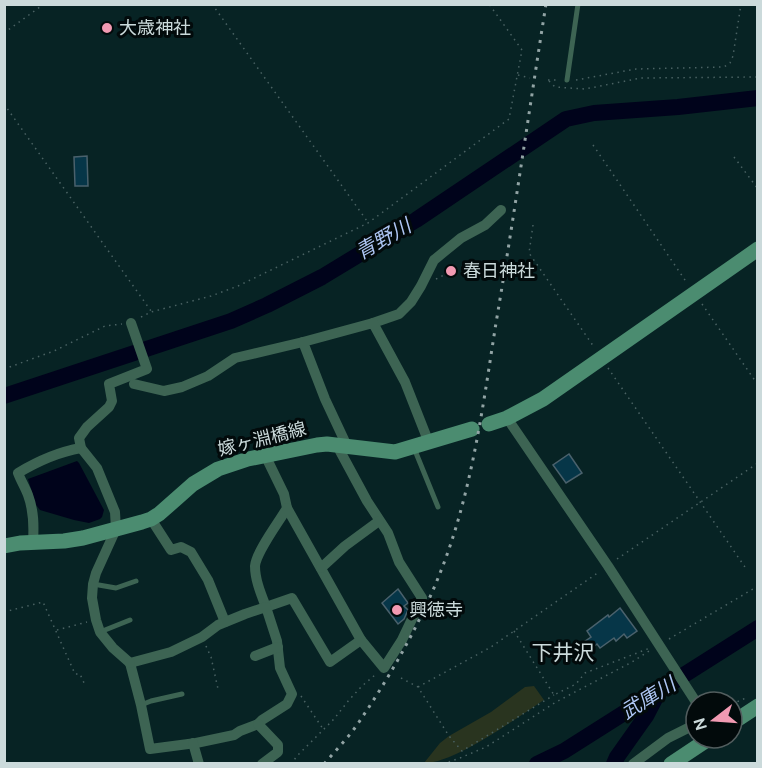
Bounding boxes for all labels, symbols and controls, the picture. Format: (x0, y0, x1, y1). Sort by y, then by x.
place label: 大歳神社 (119, 17, 191, 37)
marker: 大歳神社 (100, 21, 114, 35)
water label: 青野川 (351, 213, 416, 264)
place label: 春日神社 (463, 260, 535, 280)
marker: 春日神社 (444, 264, 458, 278)
street label: 嫁ヶ淵橋線 (216, 417, 308, 459)
place label: 興徳寺 (409, 599, 463, 619)
marker: 興徳寺 (390, 603, 404, 617)
district label: 下井沢 (532, 640, 595, 664)
water label: 武庫川 (616, 671, 681, 723)
north arrow (684, 690, 744, 750)
text: N (689, 716, 710, 733)

